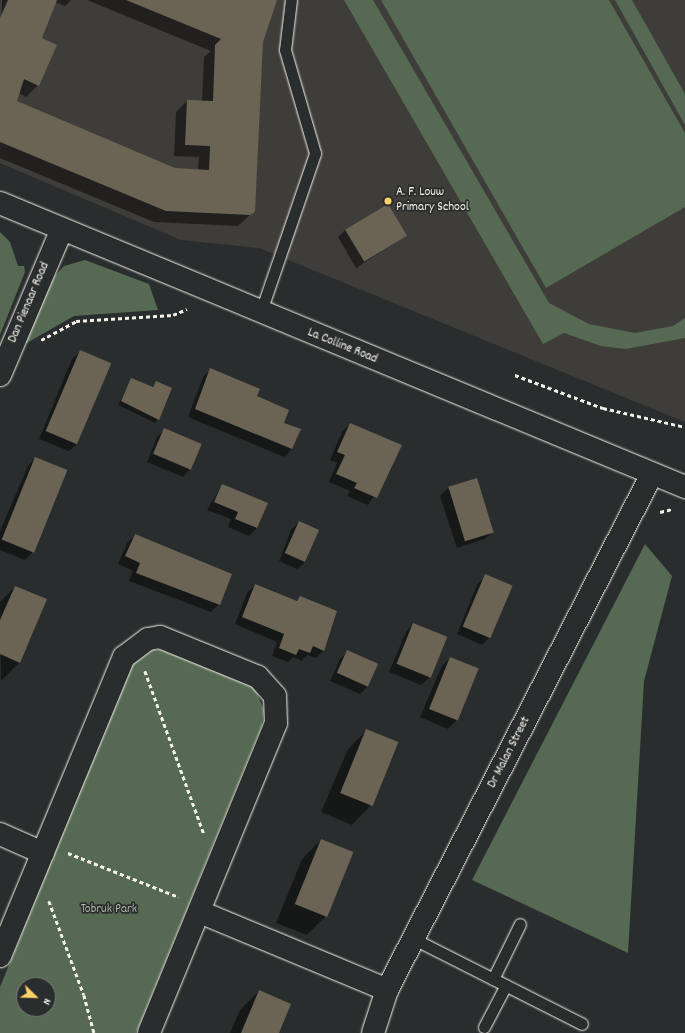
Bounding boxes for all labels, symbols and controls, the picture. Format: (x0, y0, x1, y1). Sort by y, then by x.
place label: A. F. Louw Primary School (396, 186, 469, 217)
marker: A. F. Louw Primary School (383, 196, 393, 206)
street label: Dan Pienaar Road (6, 260, 54, 346)
street label: La Colline Road (305, 326, 379, 368)
street label: Dr Malan Street (485, 715, 535, 791)
park label: Tobruk Park (81, 902, 137, 918)
north arrow (16, 977, 56, 1017)
text: N (38, 996, 55, 1007)

